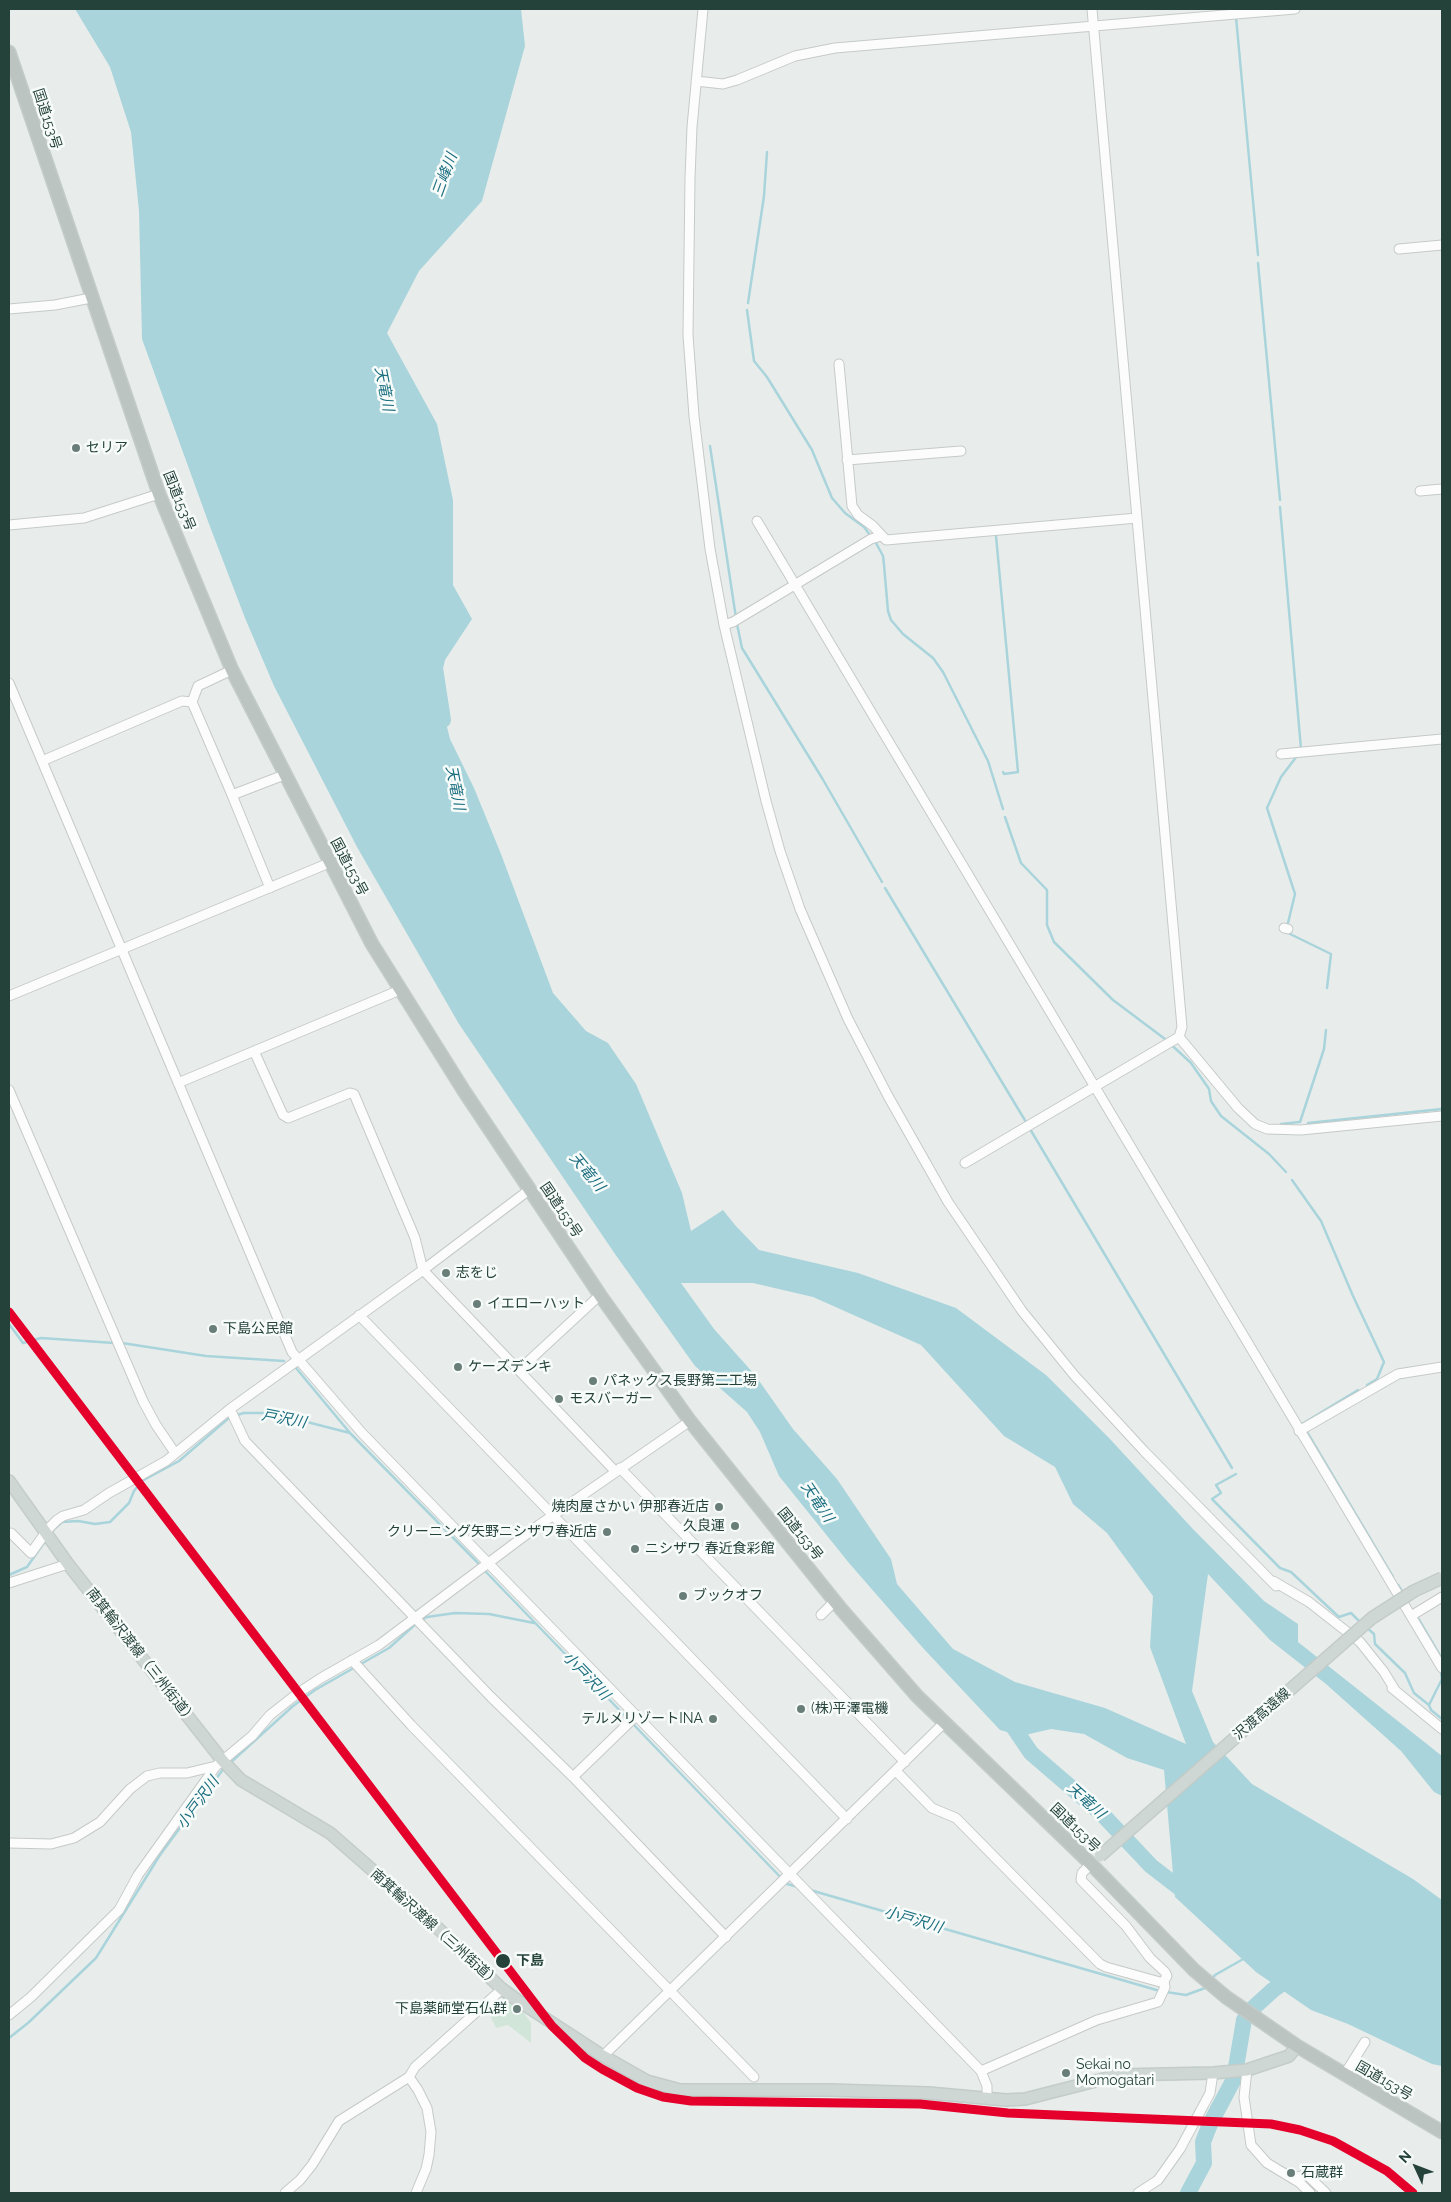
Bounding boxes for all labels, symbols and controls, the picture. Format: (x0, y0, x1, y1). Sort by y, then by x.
street label: 国道153号 (29, 86, 65, 152)
water label: 三峰川 (429, 151, 461, 199)
water label: 天竜川 (371, 365, 397, 413)
place label: セリア (86, 440, 128, 456)
marker: セリア (70, 442, 82, 454)
street label: 国道153号 (159, 469, 199, 533)
water label: 天竜川 (442, 764, 468, 812)
street label: 国道153号 (327, 835, 371, 899)
water label: 天竜川 (566, 1149, 608, 1195)
street label: 国道153号 (536, 1179, 586, 1241)
place label: 志をじ (456, 1265, 498, 1281)
marker: 志をじ (440, 1267, 452, 1279)
place label: イエローハット (487, 1296, 585, 1312)
marker: イエローハット (471, 1298, 483, 1310)
place label: 下島公民館 (223, 1321, 293, 1337)
marker: 下島公民館 (207, 1323, 219, 1335)
place label: ケーズデンキ (468, 1359, 552, 1375)
marker: ケーズデンキ (452, 1361, 464, 1373)
place label: パネックス長野第二工場 (603, 1373, 757, 1389)
marker: パネックス長野第二工場 (587, 1375, 599, 1387)
place label: モスバーガー (569, 1391, 653, 1407)
marker: モスバーガー (553, 1393, 565, 1405)
water label: 戸沢川 (260, 1406, 308, 1432)
water label: 天竜川 (797, 1478, 837, 1526)
place label: 焼肉屋さかい 伊那春近店 (551, 1499, 709, 1515)
marker: 焼肉屋さかい 伊那春近店 (713, 1501, 725, 1513)
street label: 国道153号 (774, 1504, 826, 1564)
place label: 久良運 (683, 1518, 725, 1534)
marker: 久良運 (729, 1520, 741, 1532)
place label: クリーニング矢野ニシザワ春近店 (387, 1524, 597, 1540)
marker: クリーニング矢野ニシザワ春近店 (601, 1526, 613, 1538)
place label: ニシザワ 春近食彩館 (645, 1541, 775, 1557)
marker: ニシザワ 春近食彩館 (629, 1543, 641, 1555)
street label: 南箕輪沢渡線（三州街道） (83, 1585, 199, 1727)
place label: ブックオフ (693, 1588, 763, 1604)
marker: ブックオフ (677, 1590, 689, 1602)
water label: 小戸沢川 (559, 1648, 613, 1704)
street label: 沢渡高遠線 (1230, 1685, 1294, 1743)
place label: (株)平澤電機 (811, 1701, 889, 1717)
marker: (株)平澤電機 (795, 1703, 807, 1715)
place label: テルメリゾートINA (581, 1711, 703, 1727)
marker: テルメリゾートINA (707, 1713, 719, 1725)
water label: 小戸沢川 (173, 1773, 223, 1833)
water label: 天竜川 (1063, 1779, 1109, 1823)
street label: 国道153号 (1046, 1800, 1104, 1856)
street label: 南箕輪沢渡線（三州街道） (367, 1866, 503, 1990)
water label: 小戸沢川 (882, 1903, 944, 1937)
marker: 下島 (494, 1952, 512, 1970)
place label: 下島 (516, 1953, 544, 1969)
place label: 下島薬師堂石仏群 (395, 2001, 507, 2017)
marker: 下島薬師堂石仏群 (511, 2003, 523, 2015)
place label: Sekai no Momogatari (1076, 2057, 1154, 2090)
street label: 国道153号 (1352, 2058, 1416, 2104)
marker: Sekai no Momogatari (1060, 2067, 1072, 2079)
north arrow (1391, 2142, 1441, 2192)
text: N (1396, 2147, 1415, 2166)
place label: 石蔵群 (1301, 2165, 1343, 2181)
marker: 石蔵群 (1285, 2167, 1297, 2179)

